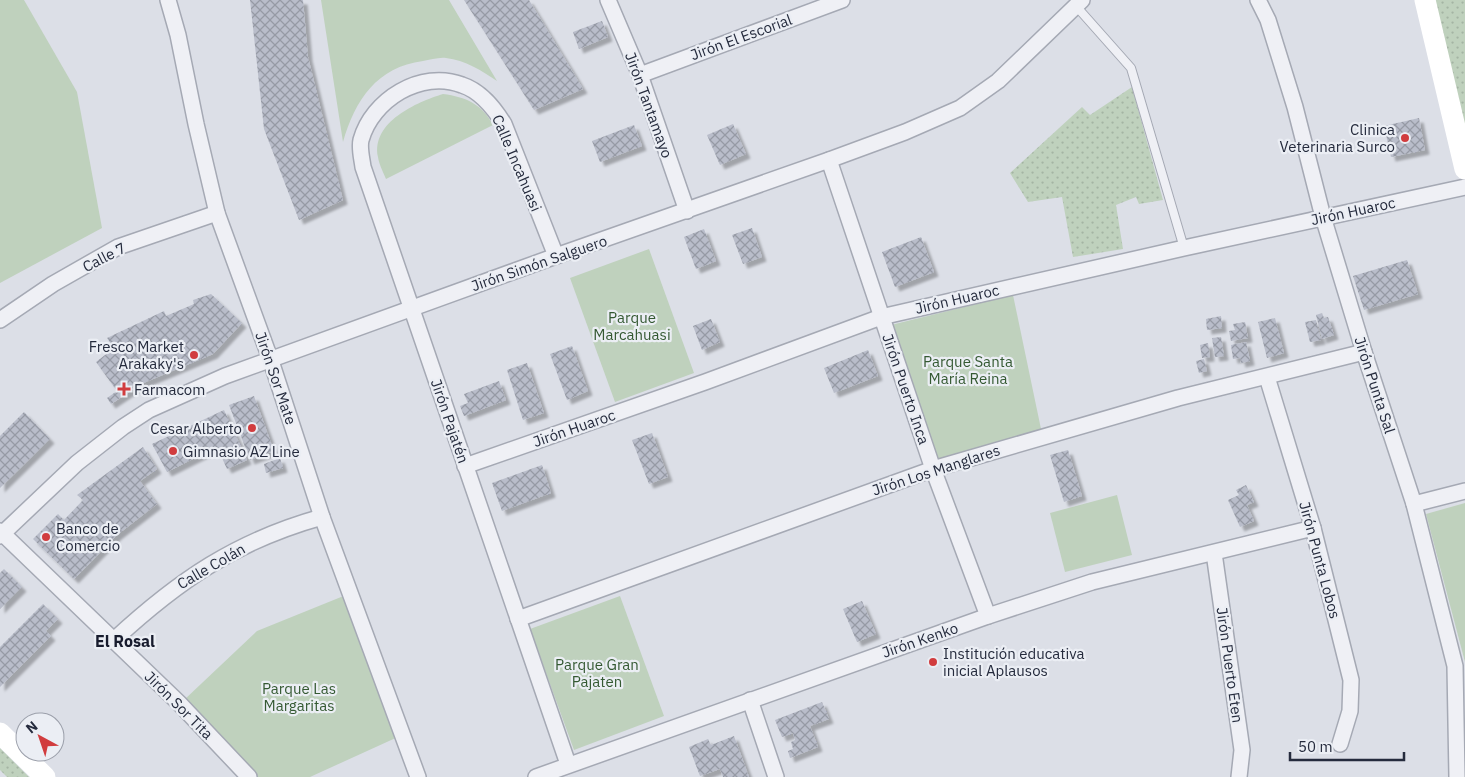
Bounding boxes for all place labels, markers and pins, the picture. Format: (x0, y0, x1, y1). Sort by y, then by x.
place label: Clinica Veterinaria Surco (1280, 120, 1395, 156)
marker: Clinica Veterinaria Surco (1399, 132, 1411, 144)
place label: Fresco Market Arakaky's (89, 337, 184, 373)
marker: Fresco Market Arakaky's (188, 349, 200, 361)
place label: Farmacom (134, 380, 205, 399)
marker: Farmacom (118, 383, 130, 395)
place label: Cesar Alberto (150, 419, 242, 438)
marker: Cesar Alberto (246, 422, 258, 434)
place label: Gimnasio AZ Line (183, 442, 300, 461)
marker: Gimnasio AZ Line (167, 445, 179, 457)
place label: Banco de Comercio (56, 519, 120, 555)
marker: Banco de Comercio (40, 531, 52, 543)
place label: Institución educativa inicial Aplausos (943, 644, 1085, 680)
marker: Institución educativa inicial Aplausos (927, 656, 939, 668)

